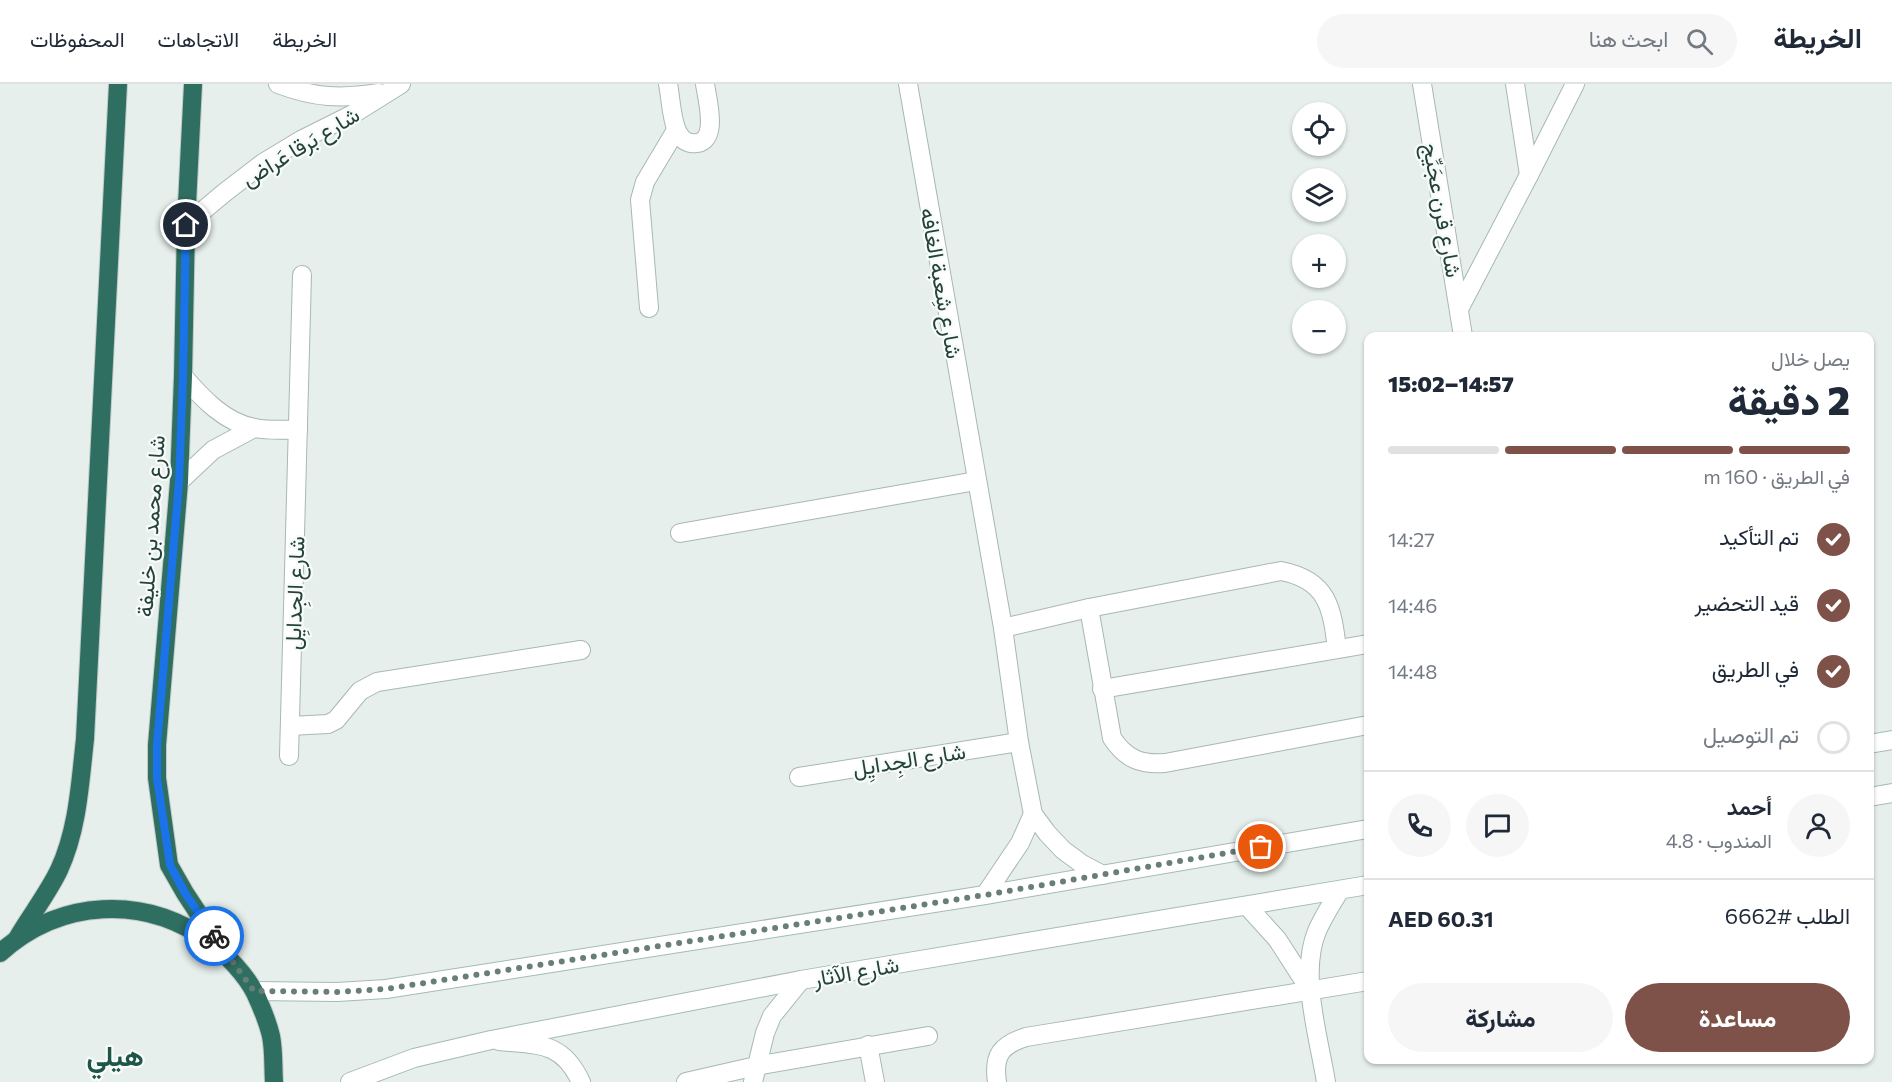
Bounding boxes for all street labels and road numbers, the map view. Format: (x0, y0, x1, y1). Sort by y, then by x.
street label: شارع بَرقا عَراض (236, 100, 365, 194)
street label: شارع قرن عجَيِّج (1416, 141, 1468, 280)
street label: شارع شِعبة الغافه (913, 205, 969, 361)
street label: شارع محمد بن خليفة (130, 434, 172, 618)
street label: شارع الجِدايِل (279, 536, 314, 651)
street label: شارع الجِدايِل (851, 737, 968, 786)
street label: شارع الآثار (810, 950, 901, 994)

